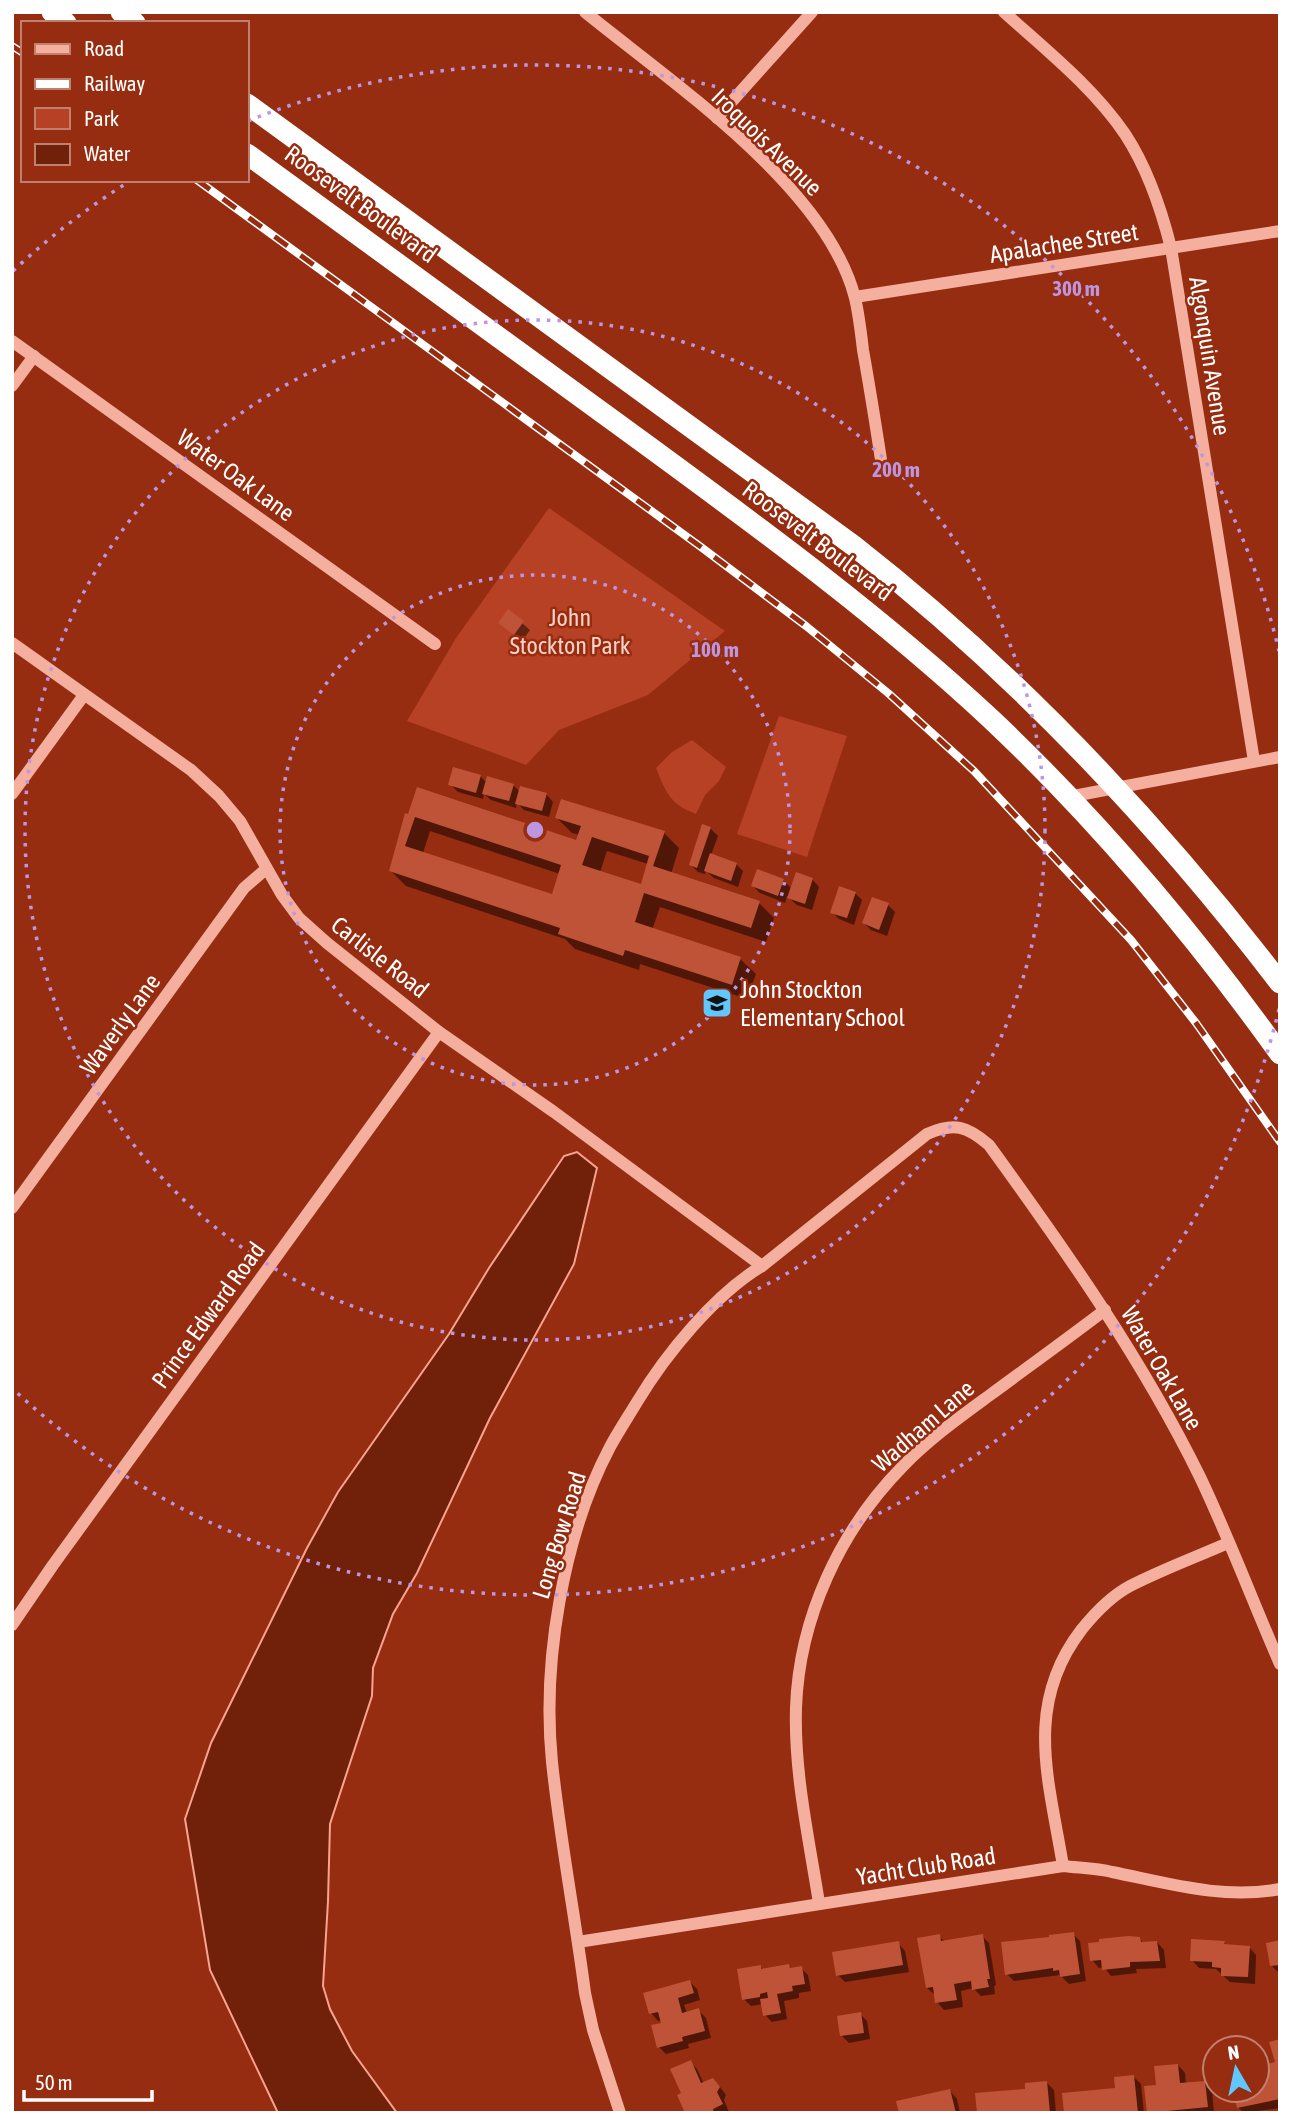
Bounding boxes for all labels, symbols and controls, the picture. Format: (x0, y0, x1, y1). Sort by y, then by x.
legend (21, 21, 248, 182)
text: Road (84, 36, 124, 60)
text: Railway (84, 71, 146, 95)
street label: Iroquois Avenue (706, 83, 828, 201)
text: Park (84, 106, 119, 130)
street label: Roosevelt Boulevard (280, 140, 442, 268)
text: Water (84, 141, 131, 165)
street label: Apalachee Street (988, 218, 1140, 268)
street label: Algonquin Avenue (1184, 275, 1236, 437)
text: 300 m (1052, 276, 1100, 300)
street label: Water Oak Lane (172, 424, 300, 526)
text: 200 m (872, 457, 920, 481)
street label: Roosevelt Boulevard (738, 476, 898, 606)
park label: John Stockton Park (510, 604, 631, 659)
text: 100 m (691, 637, 739, 661)
centre of rings (523, 818, 547, 842)
street label: Carlisle Road (326, 911, 434, 1003)
street label: Waverly Lane (74, 968, 166, 1080)
place label: John Stockton Elementary School (740, 976, 906, 1031)
school or university icon: John Stockton Elementary School (700, 986, 734, 1020)
street label: Prince Edward Road (146, 1237, 270, 1393)
street label: Water Oak Lane (1116, 1302, 1208, 1434)
street label: Wadham Lane (867, 1375, 979, 1477)
street label: Long Bow Road (527, 1468, 591, 1602)
street label: Yacht Club Road (855, 1842, 997, 1890)
north arrow (1201, 2034, 1271, 2104)
text: N (1226, 2040, 1241, 2064)
scale bar (24, 2058, 152, 2102)
text: 50 m (35, 2070, 73, 2094)

